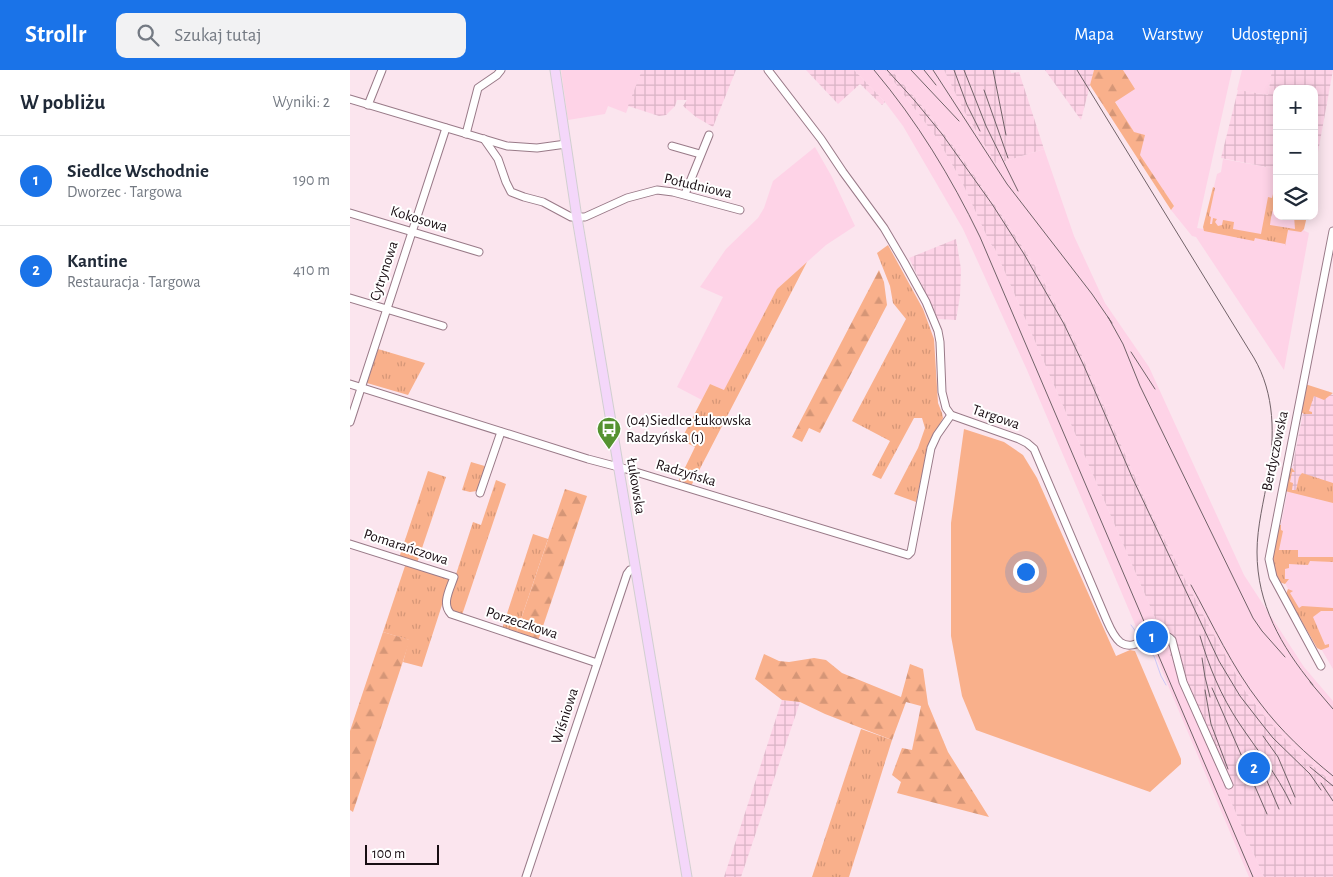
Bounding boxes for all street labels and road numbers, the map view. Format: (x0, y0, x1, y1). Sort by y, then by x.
street label: Południowa (663, 171, 733, 201)
street label: Kokosowa (389, 203, 449, 235)
street label: Cytrynowa (367, 239, 401, 303)
street label: Targowa (970, 402, 1022, 432)
street label: Berdyczowska (1259, 409, 1291, 492)
street label: Łukowska (624, 457, 648, 515)
street label: Radzyńska (654, 457, 718, 489)
street label: Pomarańczowa (362, 526, 450, 568)
street label: Porzeczkowa (484, 604, 560, 642)
street label: Wiśniowa (549, 686, 581, 746)

